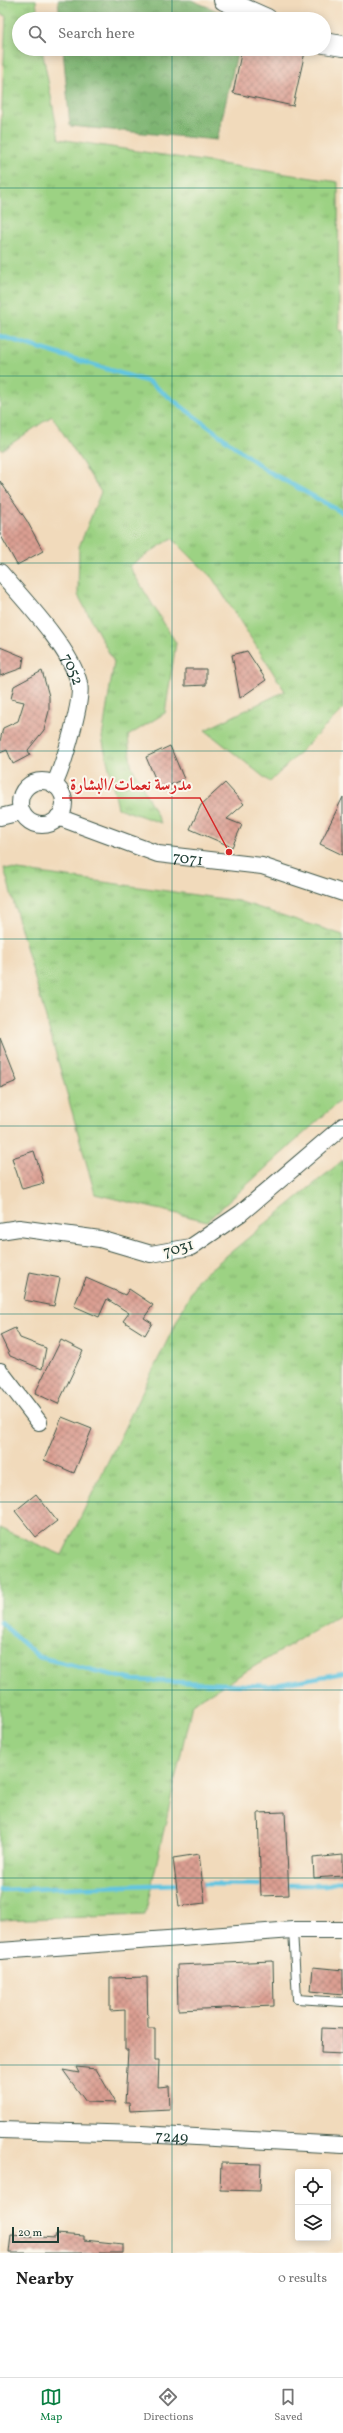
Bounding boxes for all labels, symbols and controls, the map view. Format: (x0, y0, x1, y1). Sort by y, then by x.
search box (12, 12, 331, 56)
icon: search (26, 23, 48, 45)
text: Search here (58, 24, 135, 45)
street label: 7052 (55, 650, 88, 688)
callout: مدرسة نعمات/البشارة (62, 769, 200, 798)
text: مدرسة نعمات/البشارة (70, 774, 192, 797)
street label: 7071 (171, 847, 204, 872)
street label: 7031 (161, 1234, 196, 1264)
street label: 7249 (155, 2126, 189, 2150)
map controls (295, 2169, 331, 2241)
button: locate (295, 2169, 331, 2205)
button: layers (295, 2205, 331, 2241)
scale bar (12, 2225, 59, 2244)
text: 20 m (18, 2226, 42, 2241)
text: Nearby (16, 2268, 74, 2291)
text: 0 results (278, 2270, 327, 2288)
tab: Map (40, 2386, 62, 2425)
tab: Directions (143, 2386, 194, 2425)
tab: Saved (274, 2386, 303, 2425)

